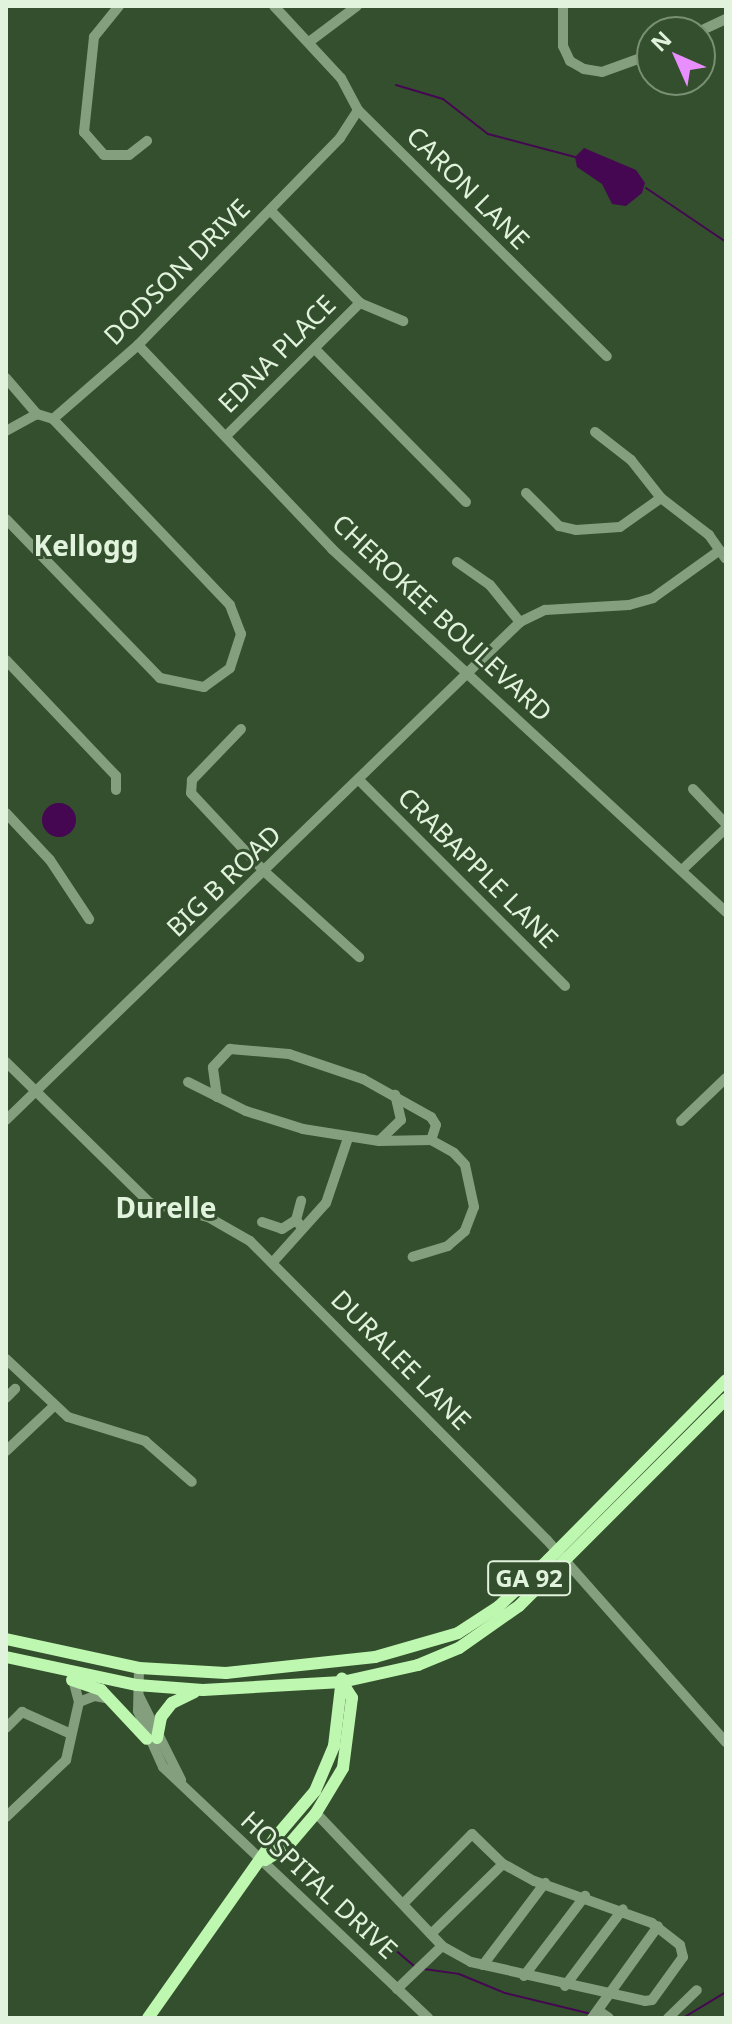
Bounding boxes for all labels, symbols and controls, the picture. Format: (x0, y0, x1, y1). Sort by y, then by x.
north arrow (636, 16, 716, 96)
text: N (644, 24, 677, 57)
street label: CARON LANE (400, 120, 536, 256)
street label: DODSON DRIVE (98, 193, 256, 351)
street label: EDNA PLACE (212, 289, 342, 419)
street label: CHEROKEE BOULEVARD (326, 508, 558, 728)
district label: Kellogg (34, 528, 138, 562)
street label: CRABAPPLE LANE (391, 781, 565, 955)
street label: BIG B ROAD (160, 819, 288, 943)
district label: Durelle (116, 1190, 216, 1224)
street label: DURALEE LANE (325, 1284, 477, 1436)
road number: GA 92 (487, 1558, 571, 1598)
street label: HOSPITAL DRIVE (234, 1805, 404, 1965)

